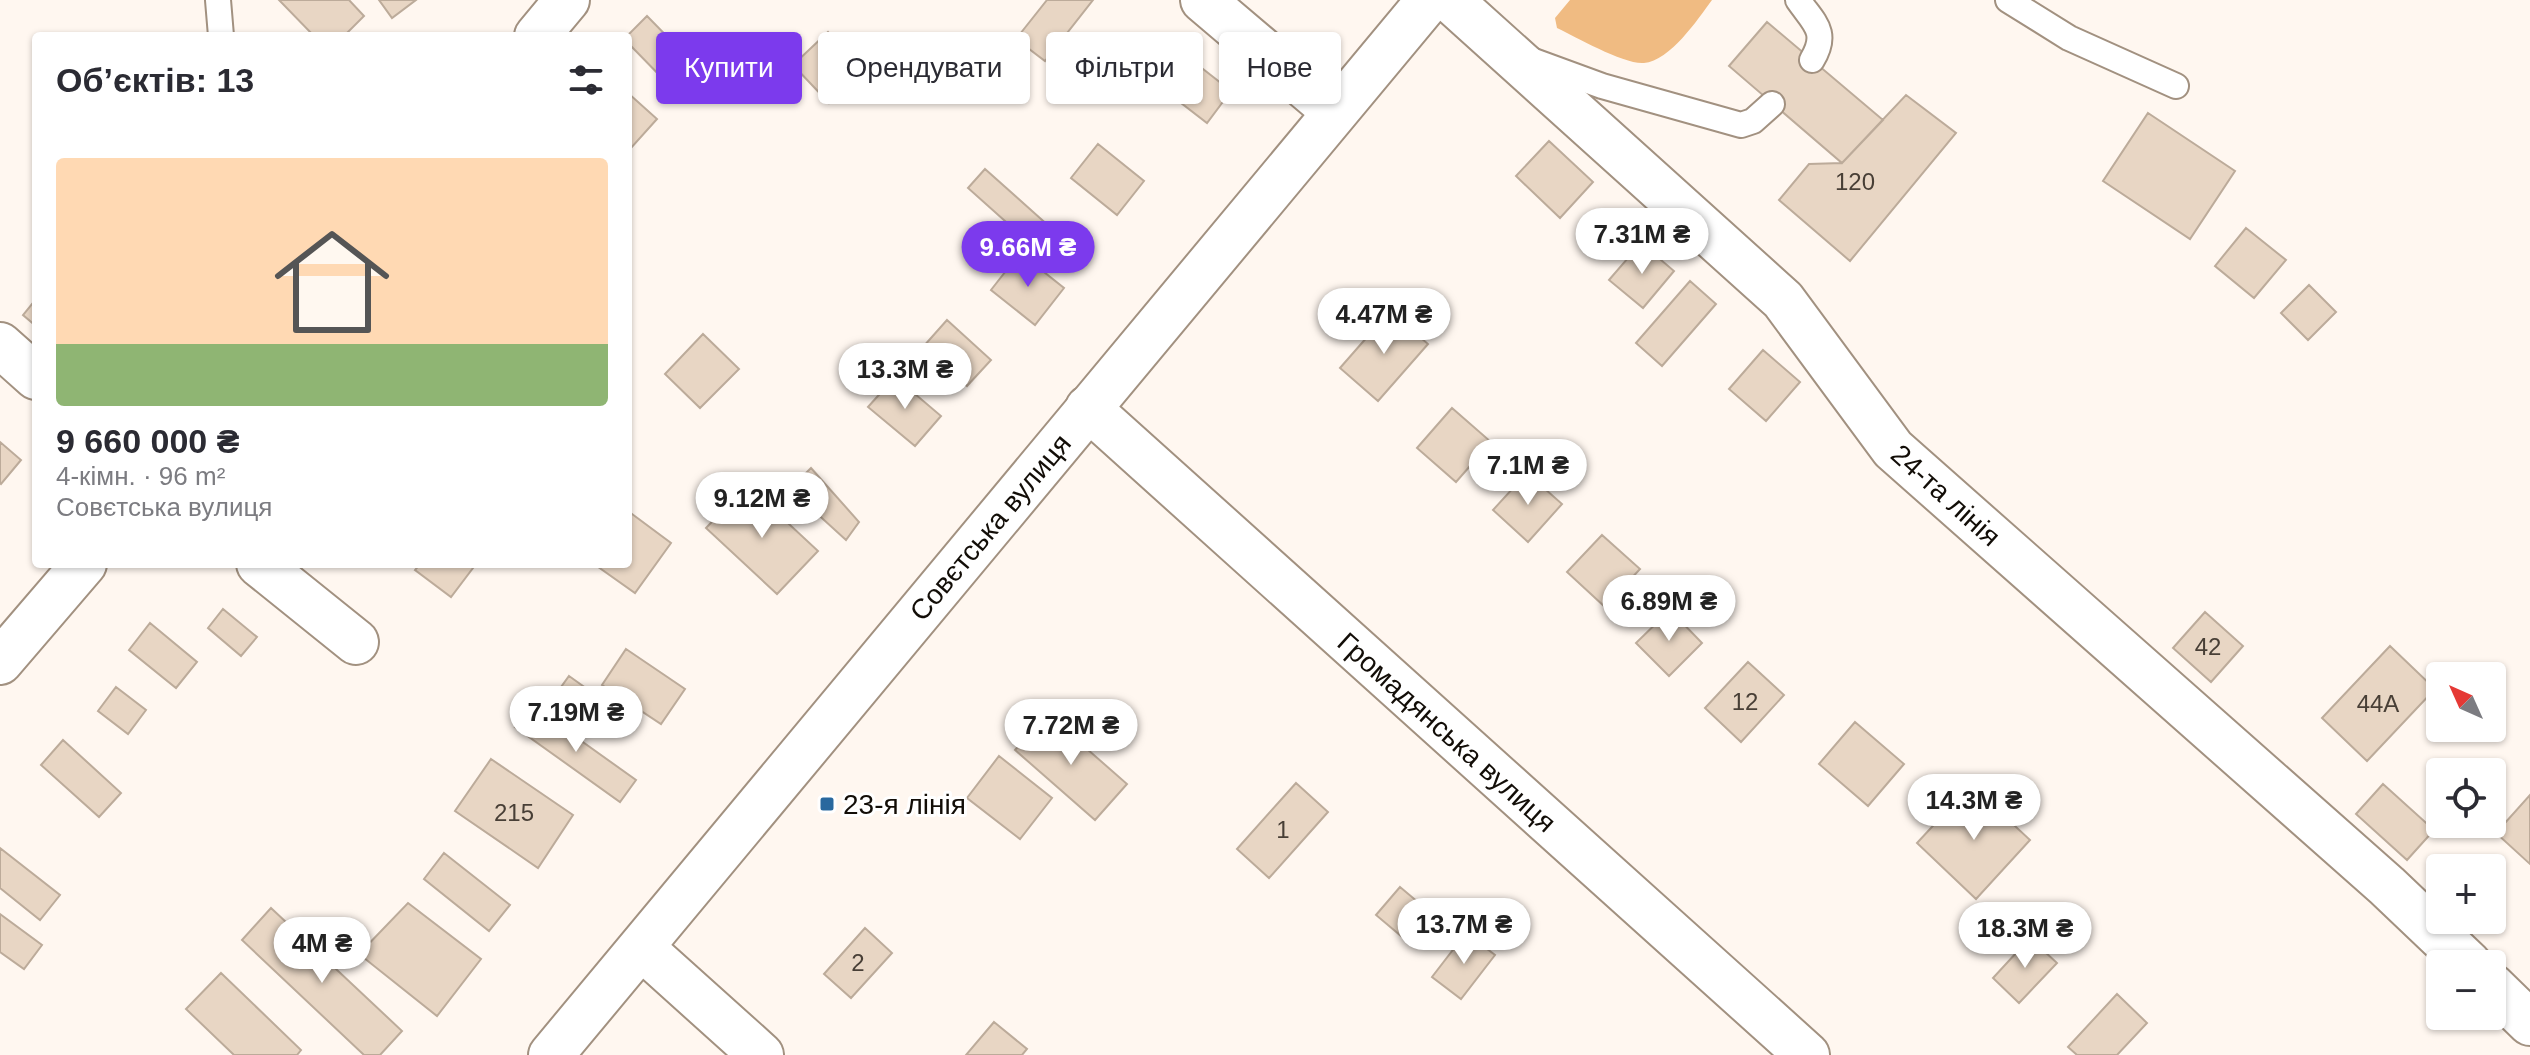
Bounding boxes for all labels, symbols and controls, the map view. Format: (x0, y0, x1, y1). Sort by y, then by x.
chip: Купити (656, 32, 802, 104)
chip: Орендувати (818, 32, 1030, 104)
chip: Фільтри (1046, 32, 1203, 104)
chip: Нове (1219, 32, 1341, 104)
icon: filters (564, 58, 608, 102)
text: Об’єктів: 13 (56, 61, 254, 99)
house number: 120 (1835, 168, 1875, 195)
pin: 7.31M ₴ (1568, 208, 1716, 276)
icon: home (260, 210, 404, 354)
text: 7.31M ₴ (1594, 219, 1690, 249)
pin: 9.66M ₴ (954, 221, 1102, 289)
text: 9.66M ₴ (980, 232, 1076, 262)
pin: 4.47M ₴ (1310, 288, 1458, 356)
text: 4.47M ₴ (1336, 299, 1432, 329)
pin: 13.3M ₴ (831, 343, 979, 411)
text: 13.3M ₴ (857, 354, 953, 384)
text: 9 660 000 ₴ (56, 422, 239, 460)
street label: Совєтська вулиця (904, 428, 1077, 627)
street label: 24-та лінія (1885, 438, 2006, 552)
pin: 7.1M ₴ (1463, 439, 1593, 507)
text: 7.1M ₴ (1487, 450, 1569, 480)
text: 4-кімн. · 96 m² (56, 461, 225, 491)
pin: 9.12M ₴ (688, 472, 836, 540)
text: 9.12M ₴ (714, 483, 810, 513)
text: Совєтська вулиця (56, 492, 272, 522)
pin: 6.89M ₴ (1595, 575, 1743, 643)
text: 6.89M ₴ (1621, 586, 1717, 616)
street label: Громадянська вулиця (1331, 626, 1562, 838)
house number: 42 (2195, 633, 2221, 660)
north arrow (2426, 662, 2506, 742)
map controls (2426, 662, 2506, 1030)
pin: 7.19M ₴ (502, 686, 650, 754)
house number: 12 (1732, 688, 1758, 715)
house number: 44А (2357, 690, 2399, 717)
text: 7.19M ₴ (528, 697, 624, 727)
pin: 7.72M ₴ (997, 699, 1145, 767)
text: 7.72M ₴ (1023, 710, 1119, 740)
button: locate (2426, 758, 2506, 838)
pin: 14.3M ₴ (1900, 774, 2048, 842)
text: 14.3M ₴ (1926, 785, 2022, 815)
place label: 23-я лінія (843, 789, 966, 820)
marker: 23-я лінія (818, 795, 836, 813)
house number: 215 (494, 799, 534, 826)
house number: 1 (1276, 816, 1290, 843)
button: + (2426, 854, 2506, 934)
pin: 13.7M ₴ (1390, 898, 1538, 966)
pin: 18.3M ₴ (1951, 902, 2099, 970)
text: 13.7M ₴ (1416, 909, 1512, 939)
text: 18.3M ₴ (1977, 913, 2073, 943)
pin: 4M ₴ (275, 917, 369, 985)
text: 4M ₴ (292, 928, 352, 958)
house number: 2 (851, 949, 865, 976)
button: − (2426, 950, 2506, 1030)

